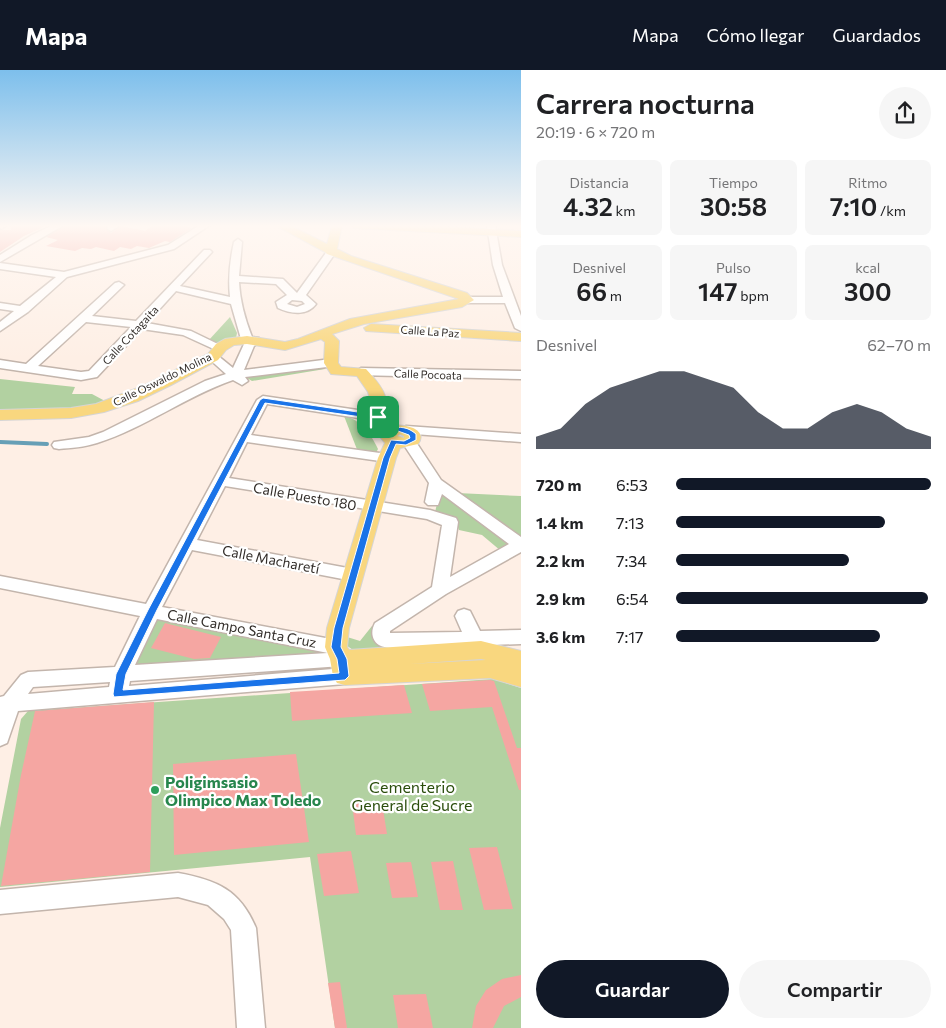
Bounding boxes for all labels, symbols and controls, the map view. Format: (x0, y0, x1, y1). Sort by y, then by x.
text: Mapa (25, 21, 87, 50)
text: Mapa (632, 24, 679, 46)
text: Cómo llegar (707, 24, 804, 46)
text: Guardados (832, 24, 921, 46)
text: Carrera nocturna (536, 86, 755, 120)
button: share (879, 87, 931, 139)
text: 20:19 · 6 × 720 m (536, 122, 655, 141)
text: Distancia (570, 174, 629, 191)
text: Tiempo (709, 174, 758, 191)
text: Ritmo (848, 174, 887, 191)
text: 4.32 (563, 191, 613, 221)
text: 30:58 (700, 191, 767, 221)
text: 7:10 (830, 191, 877, 221)
text: km (613, 202, 635, 219)
text: /km (877, 202, 906, 219)
text: Desnivel (572, 259, 626, 276)
text: Pulso (716, 259, 751, 276)
text: kcal (855, 259, 880, 276)
text: 66 (576, 276, 607, 306)
text: 147 (698, 276, 737, 306)
text: 300 (844, 276, 892, 306)
text: m (607, 287, 622, 304)
text: bpm (737, 287, 769, 304)
street label: Calle Cotagaita (99, 303, 161, 367)
street label: Calle La Paz (400, 322, 460, 340)
text: Desnivel (536, 335, 597, 354)
text: 62–70 m (867, 335, 931, 354)
street label: Calle Oswaldo Molina (111, 350, 213, 408)
street label: Calle Pocoata (394, 366, 462, 382)
pin (357, 396, 399, 438)
icon: arrive (364, 403, 392, 431)
text: 720 m (536, 475, 581, 494)
text: 6:53 (616, 475, 648, 494)
street label: Calle Puesto 180 (252, 479, 358, 513)
text: 1.4 km (536, 513, 583, 532)
text: 7:13 (616, 513, 644, 532)
street label: Calle Macharetí (221, 541, 322, 577)
text: 2.2 km (536, 551, 585, 570)
text: 7:34 (616, 551, 647, 570)
text: 2.9 km (536, 589, 585, 608)
text: 6:54 (616, 589, 648, 608)
street label: Calle Campo Santa Cruz (166, 605, 318, 651)
text: 3.6 km (536, 627, 585, 646)
text: 7:17 (616, 627, 644, 646)
place label: Poligimsasio Olimpico Max Toledo (165, 772, 322, 809)
park label: Cementerio General de Sucre (351, 777, 473, 814)
marker: Poligimsasio Olimpico Max Toledo (149, 784, 161, 796)
button: Guardar (536, 960, 729, 1018)
button: Compartir (739, 960, 931, 1018)

